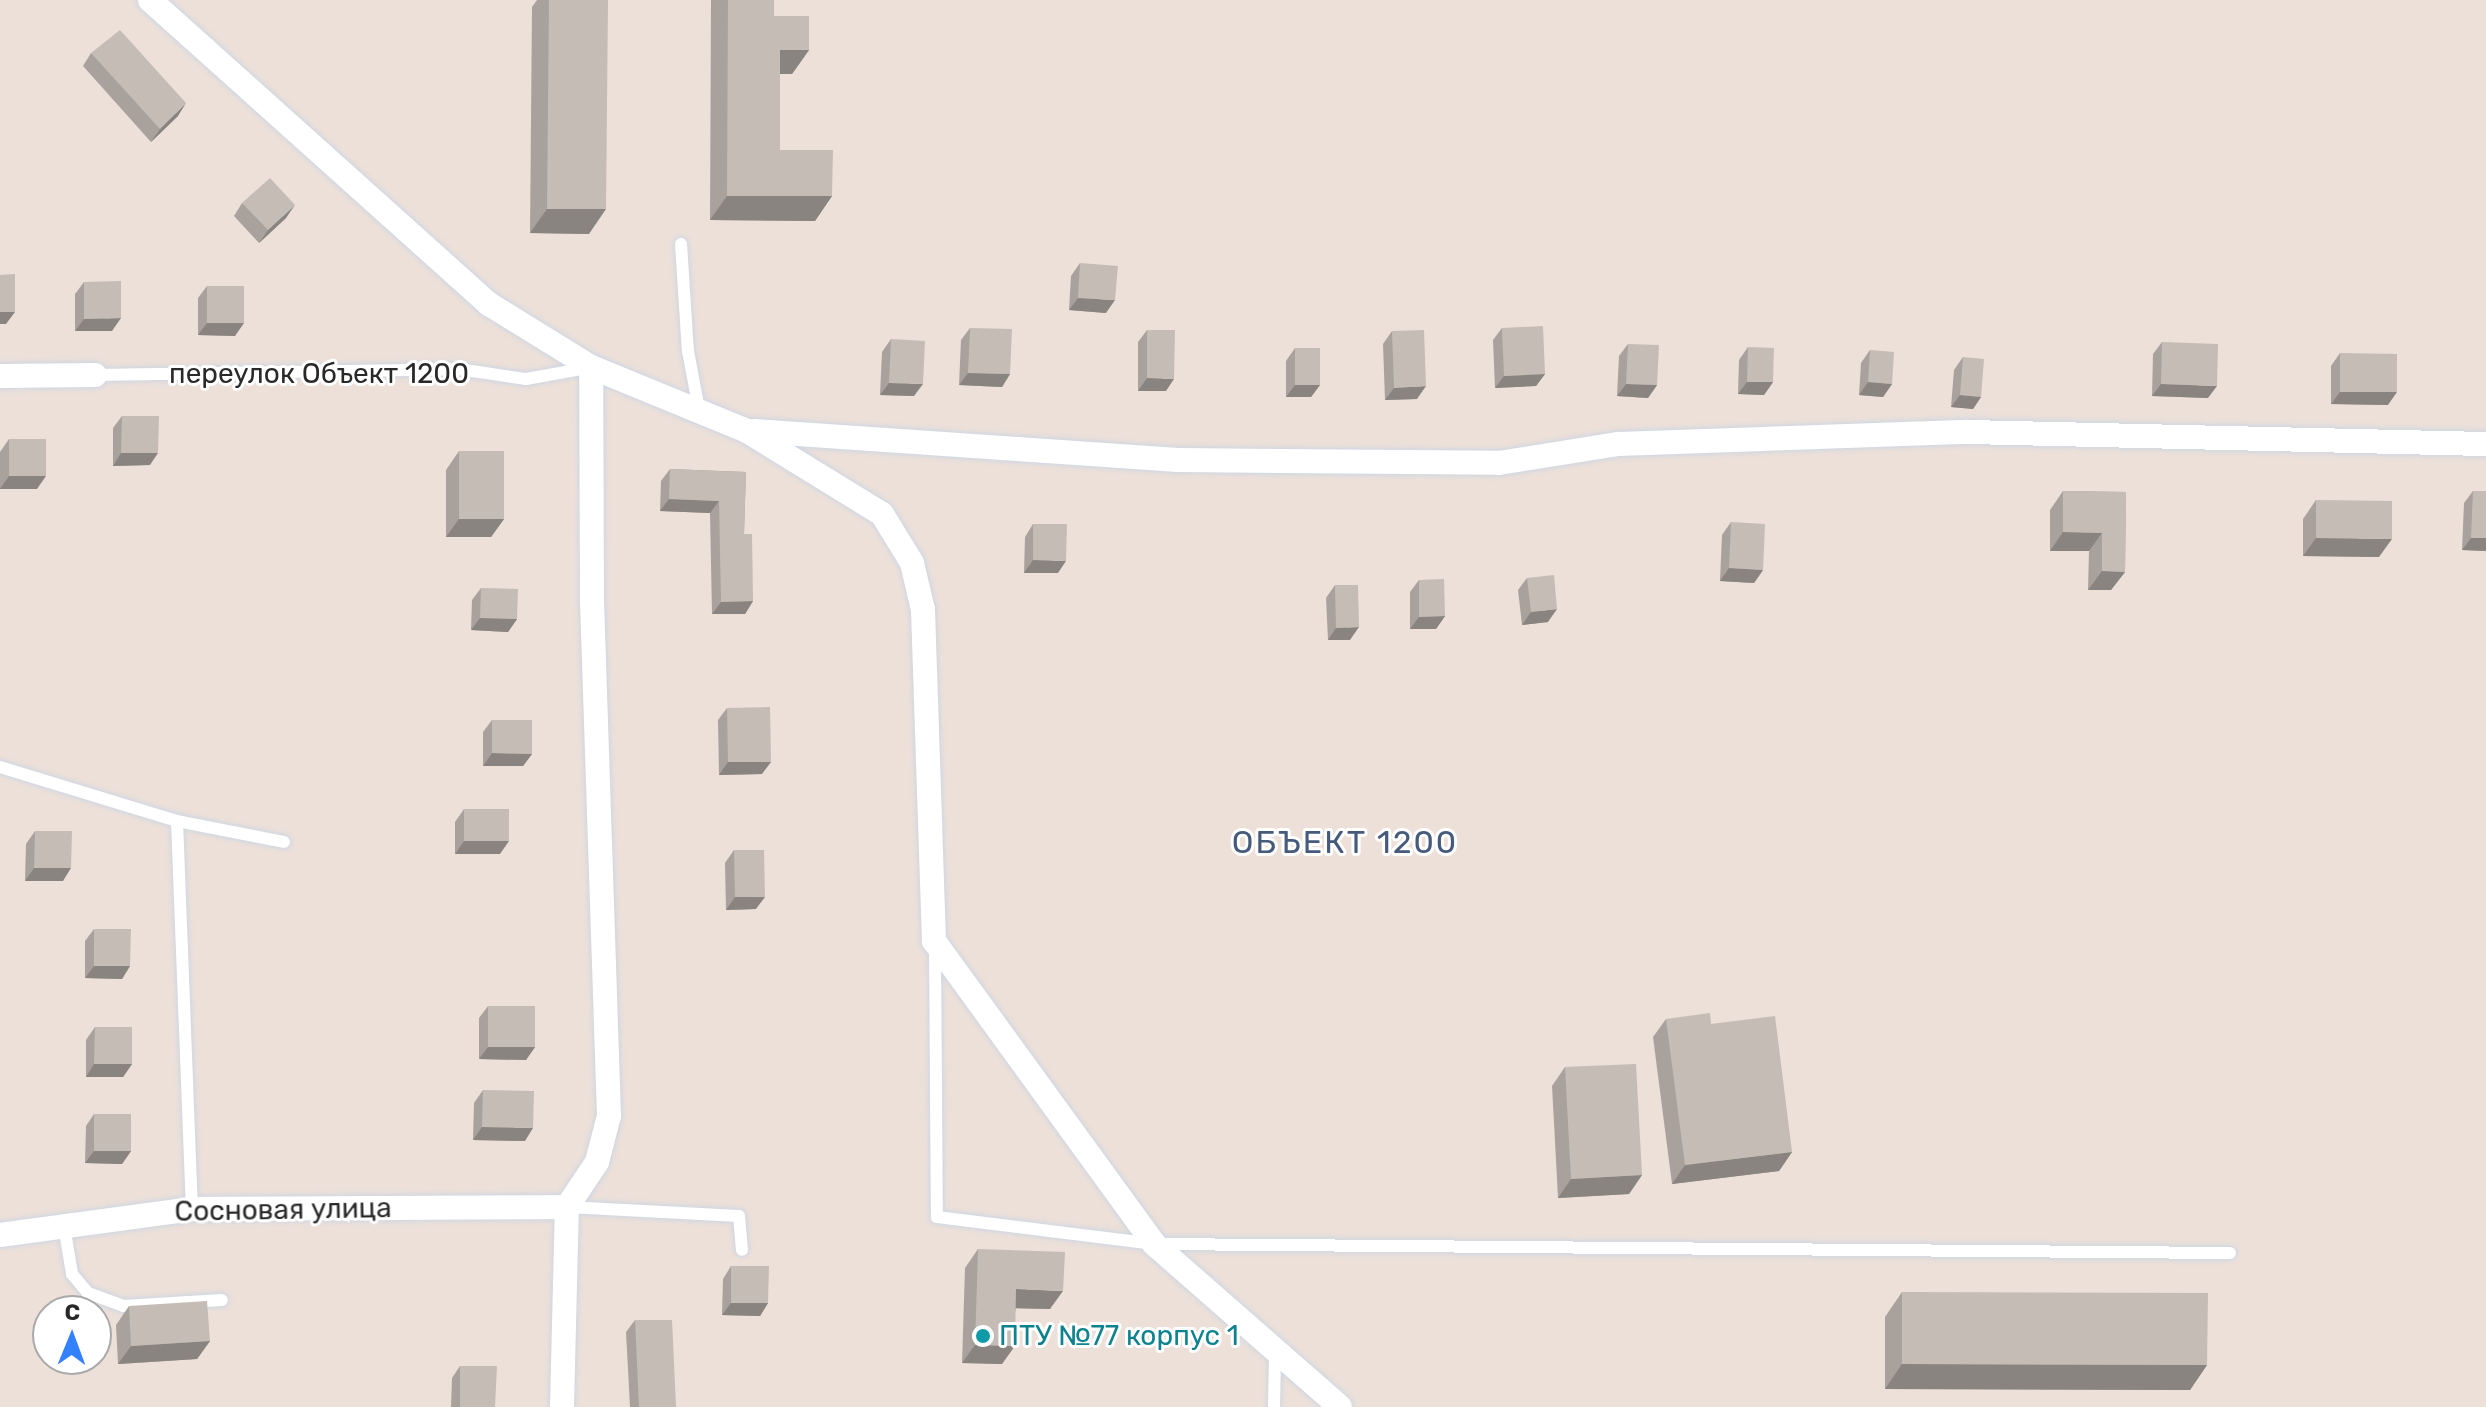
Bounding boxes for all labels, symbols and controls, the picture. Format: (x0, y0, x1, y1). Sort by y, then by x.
street label: переулок Объект 1200 (169, 357, 469, 391)
district label: ОБЪЕКТ 1200 (1232, 823, 1458, 861)
street label: Сосновая улица (174, 1191, 392, 1229)
north arrow (32, 1295, 112, 1375)
text: С (64, 1299, 80, 1326)
place label: ПТУ №77 корпус 1 (999, 1319, 1239, 1353)
marker: ПТУ №77 корпус 1 (974, 1327, 992, 1345)

